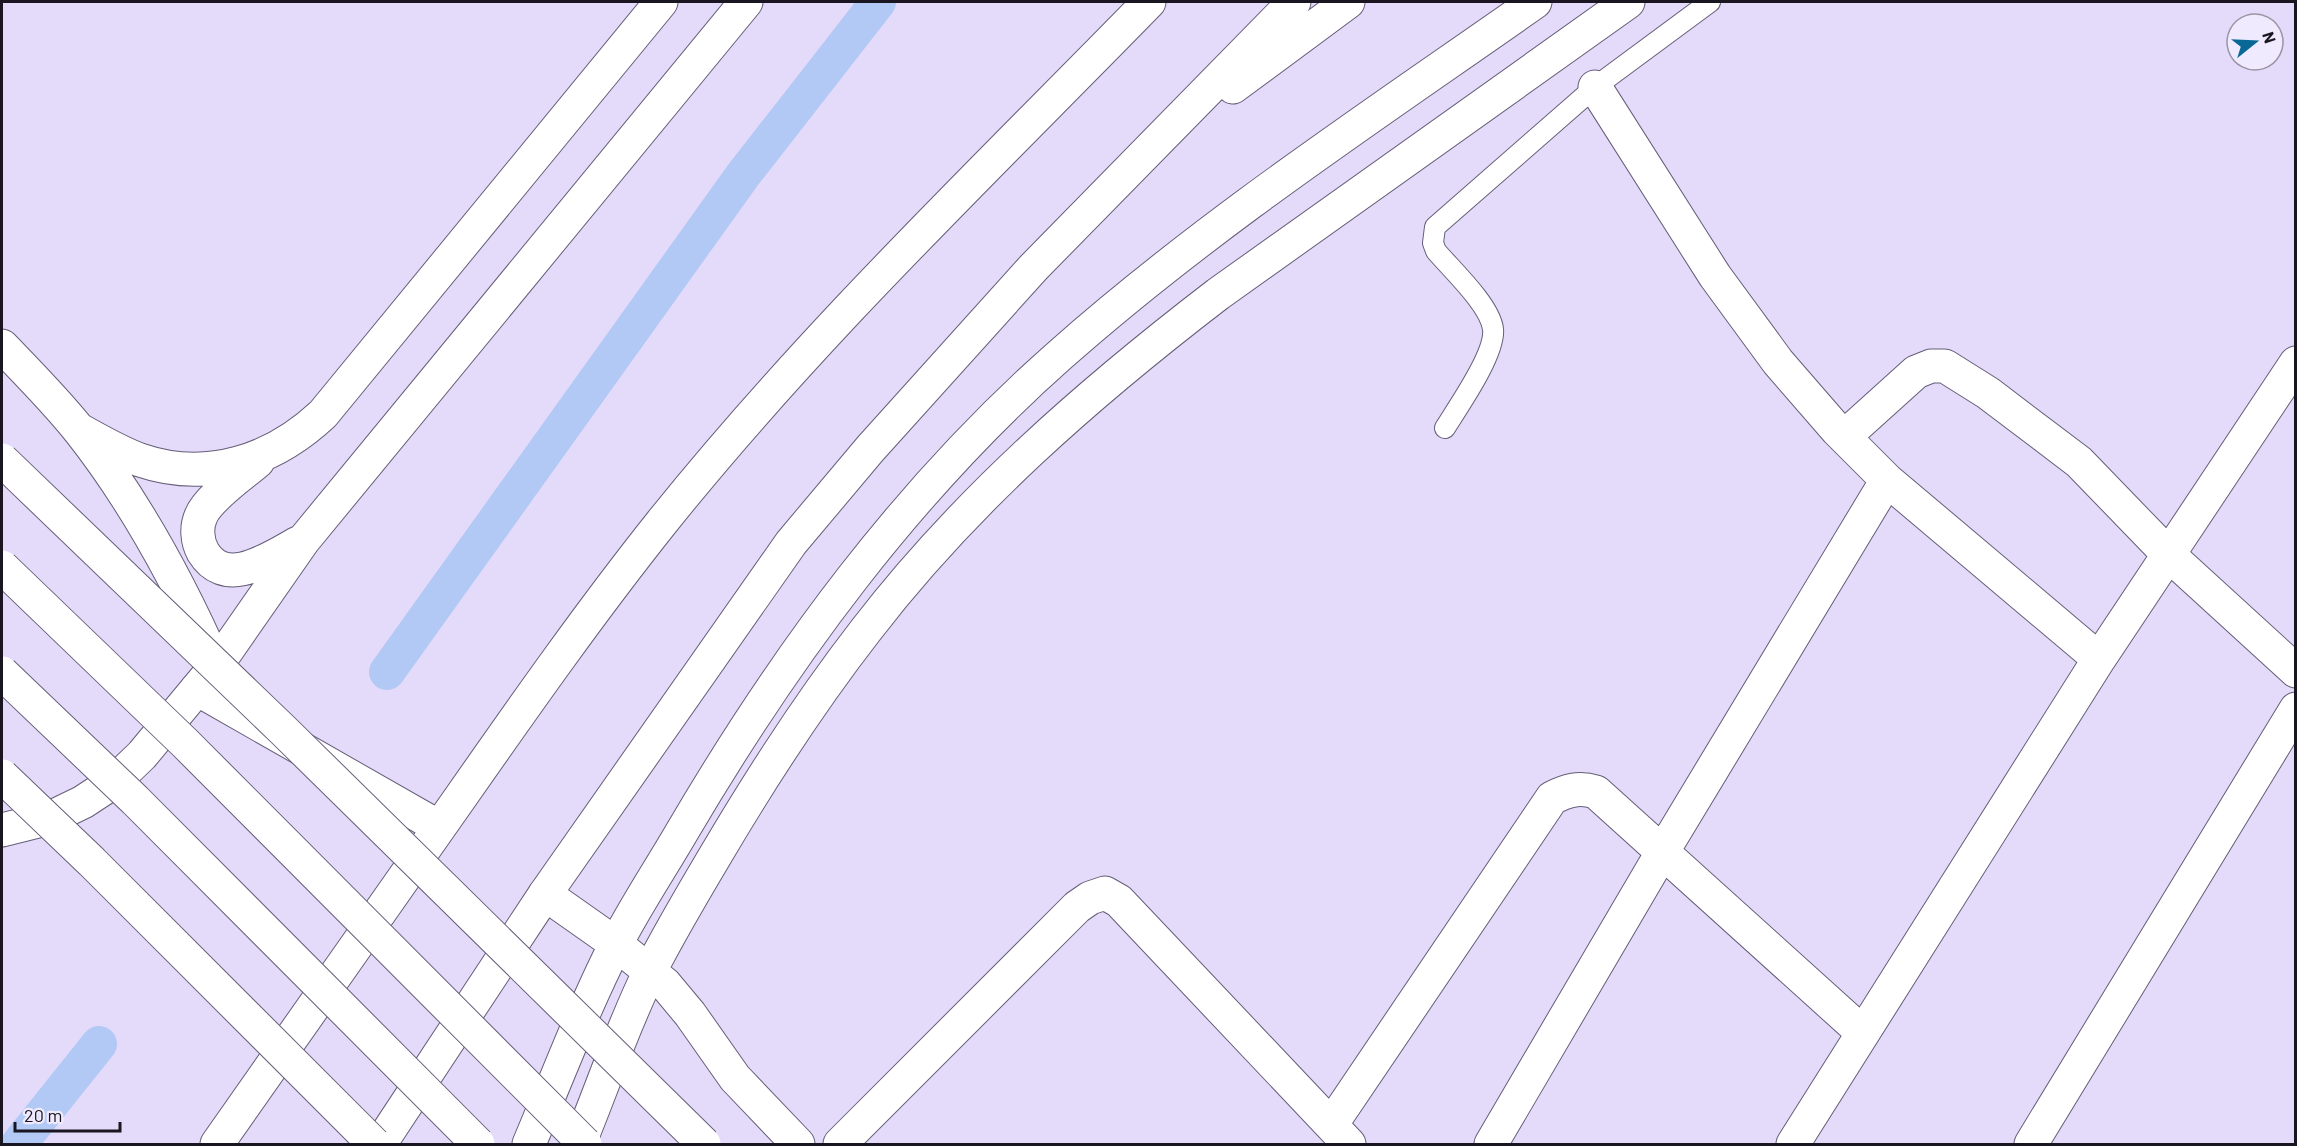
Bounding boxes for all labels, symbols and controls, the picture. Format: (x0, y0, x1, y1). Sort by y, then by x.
north arrow (2225, 12, 2285, 72)
text: N (2259, 29, 2280, 45)
scale bar (15, 1095, 120, 1133)
text: 20 m (24, 1104, 62, 1126)

